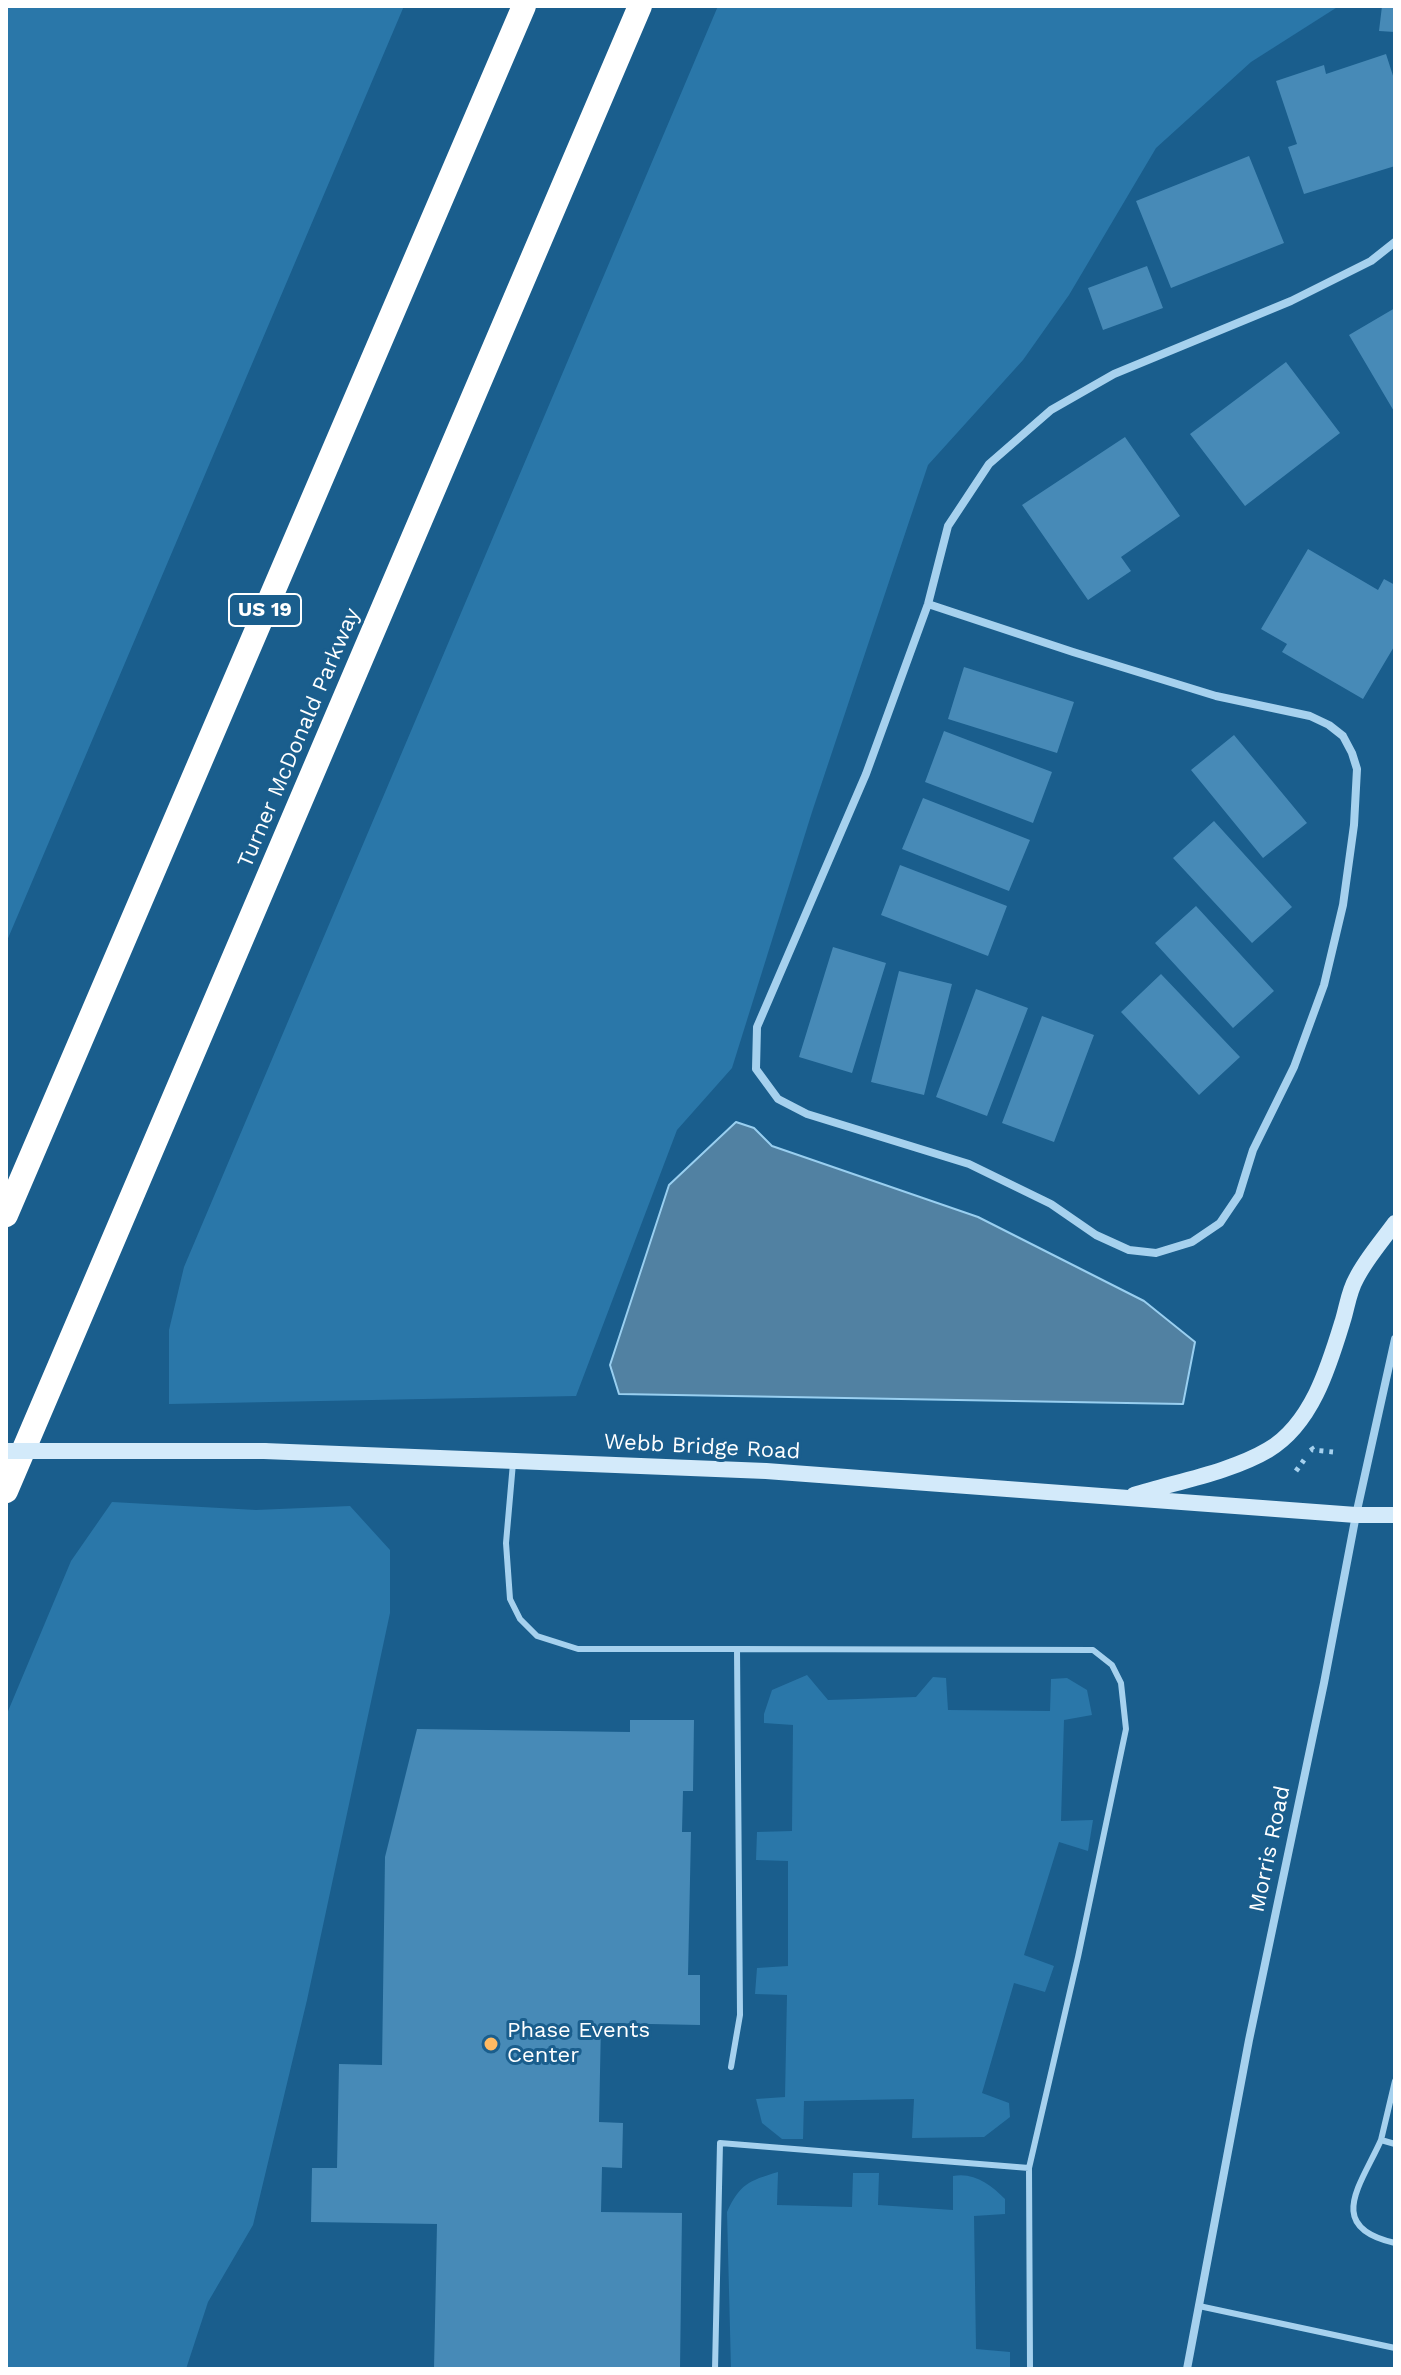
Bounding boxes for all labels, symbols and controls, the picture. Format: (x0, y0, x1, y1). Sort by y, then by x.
road number: US 19 (229, 594, 301, 626)
street label: Turner McDonald Parkway (232, 604, 366, 872)
street label: Webb Bridge Road (603, 1429, 801, 1465)
street label: Morris Road (1244, 1783, 1296, 1915)
place label: Phase Events Center (507, 2018, 650, 2070)
marker: Phase Events Center (482, 2035, 500, 2053)

